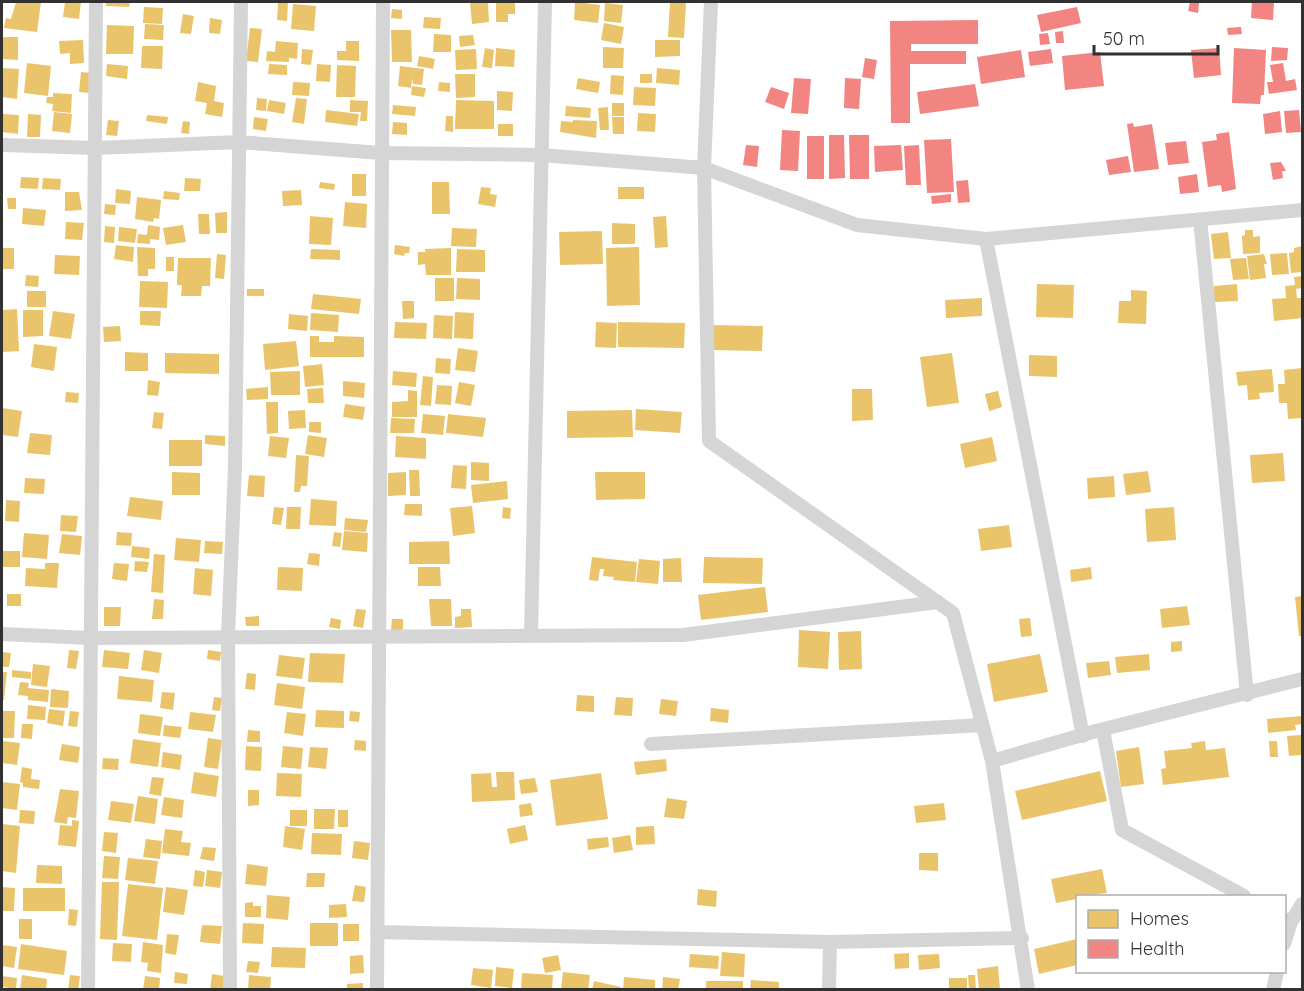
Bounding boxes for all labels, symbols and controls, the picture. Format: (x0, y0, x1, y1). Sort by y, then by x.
scale bar (1094, 18, 1218, 56)
text: 50 m (1103, 27, 1145, 50)
legend (1076, 895, 1286, 973)
text: Homes (1130, 907, 1189, 930)
text: Health (1130, 937, 1185, 960)

